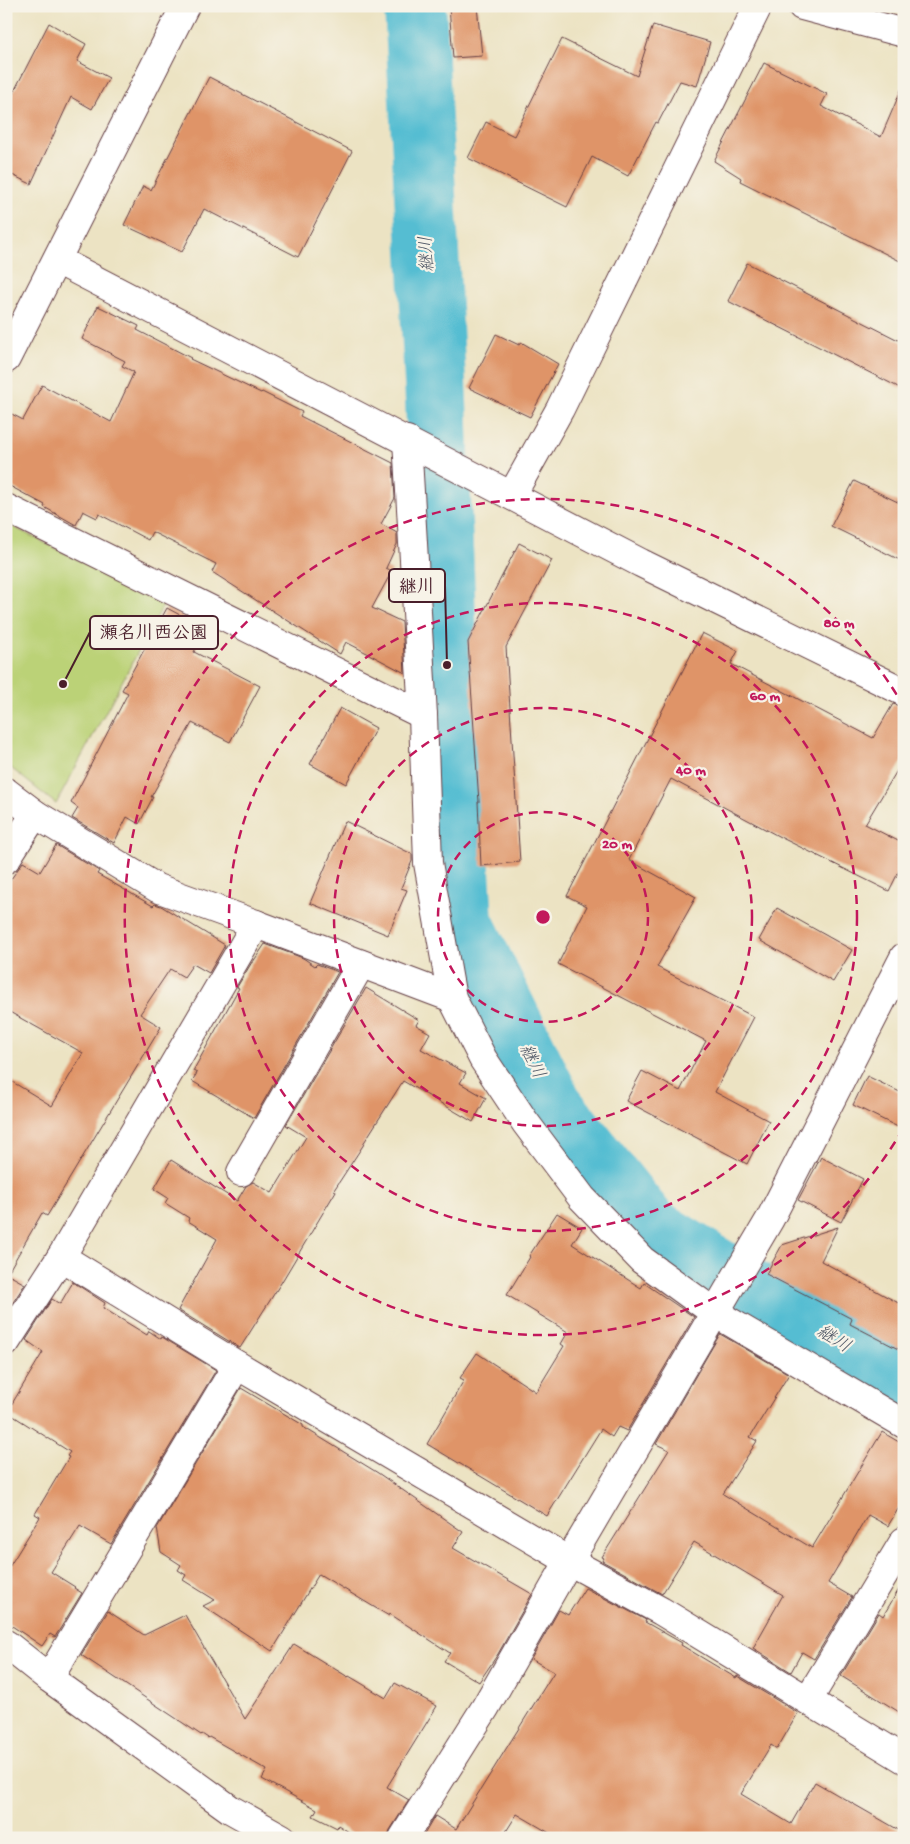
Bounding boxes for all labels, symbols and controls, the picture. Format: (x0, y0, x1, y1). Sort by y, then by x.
water label: 継川 (417, 235, 439, 273)
callout: 継川 (389, 569, 445, 602)
text: 継川 (399, 577, 435, 599)
text: 80 m (824, 615, 855, 633)
callout: 瀬名川西公園 (90, 616, 218, 649)
text: 瀬名川西公園 (100, 623, 208, 645)
text: 60 m (750, 688, 781, 706)
text: 40 m (675, 762, 706, 780)
text: 20 m (602, 836, 632, 854)
centre of rings (534, 908, 552, 926)
water label: 継川 (514, 1041, 548, 1083)
water label: 継川 (812, 1322, 854, 1358)

